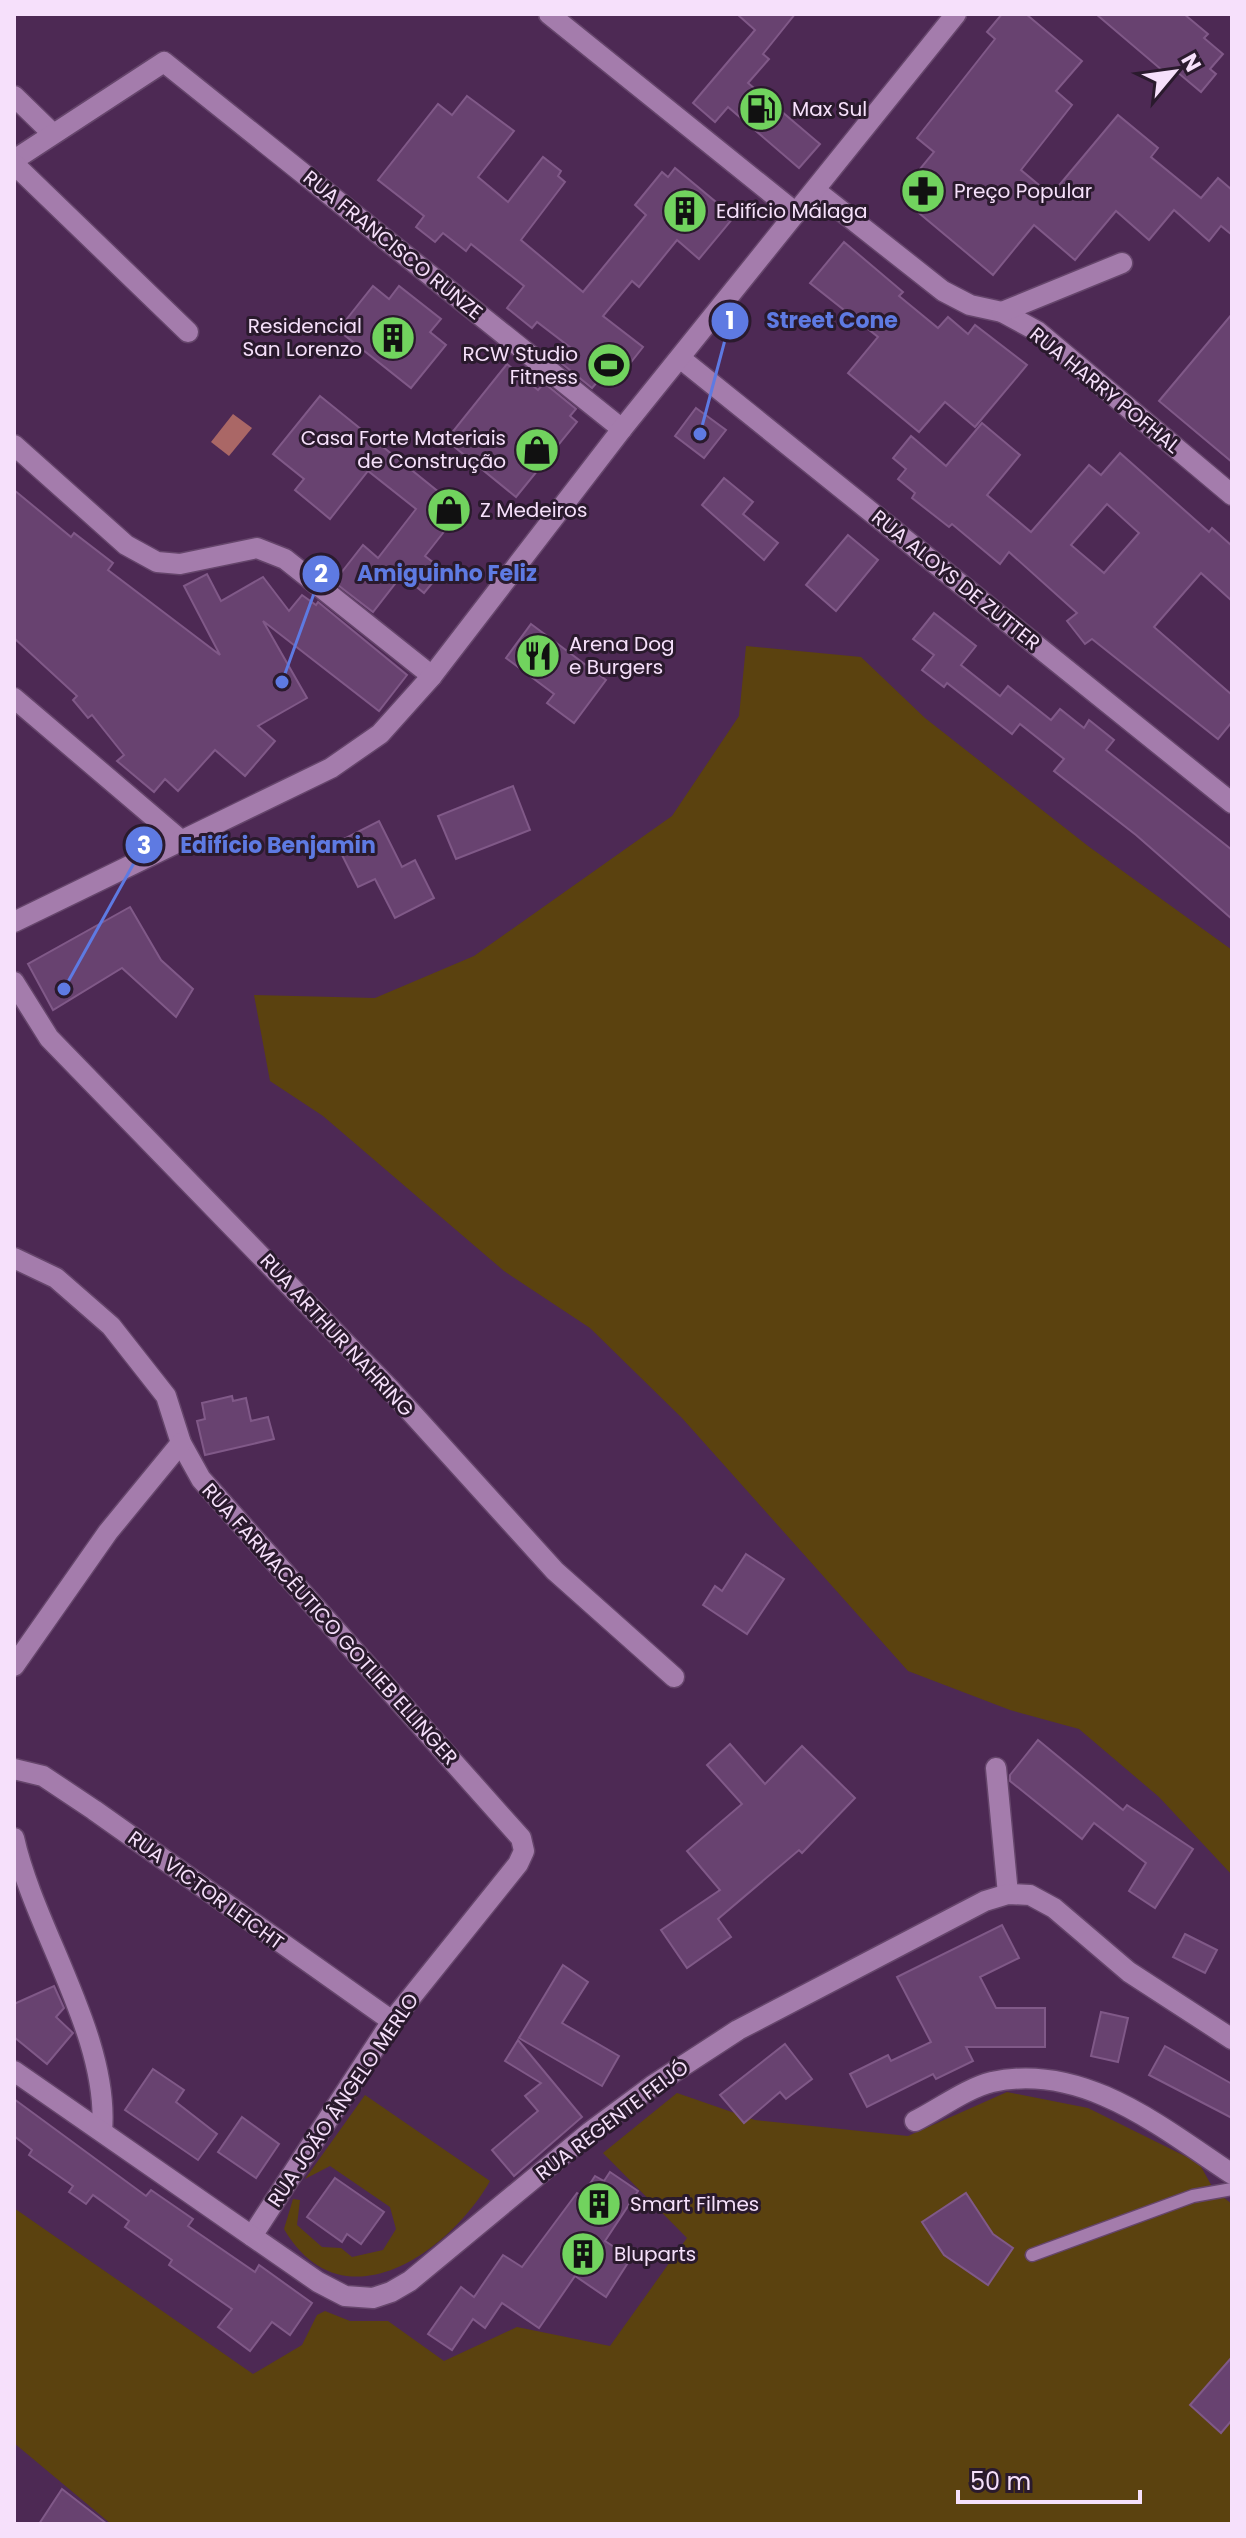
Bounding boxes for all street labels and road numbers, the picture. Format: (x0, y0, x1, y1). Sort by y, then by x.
street label: RUA FRANCISCO RUNZE (297, 164, 489, 326)
street label: RUA HARRY POFHAL (1024, 320, 1187, 460)
street label: RUA ALOYS DE ZUTTER (866, 503, 1046, 657)
street label: RUA ARTHUR NAHRING (254, 1247, 420, 1423)
street label: RUA FARMACÊUTICO GOTLIEB ELLINGER (196, 1477, 464, 1771)
street label: RUA VICTOR LEICHT (122, 1824, 290, 1956)
street label: RUA JOÃO ÂNGELO MERLO (261, 1988, 425, 2212)
street label: RUA REGENTE FEIJÓ (530, 2053, 694, 2187)

